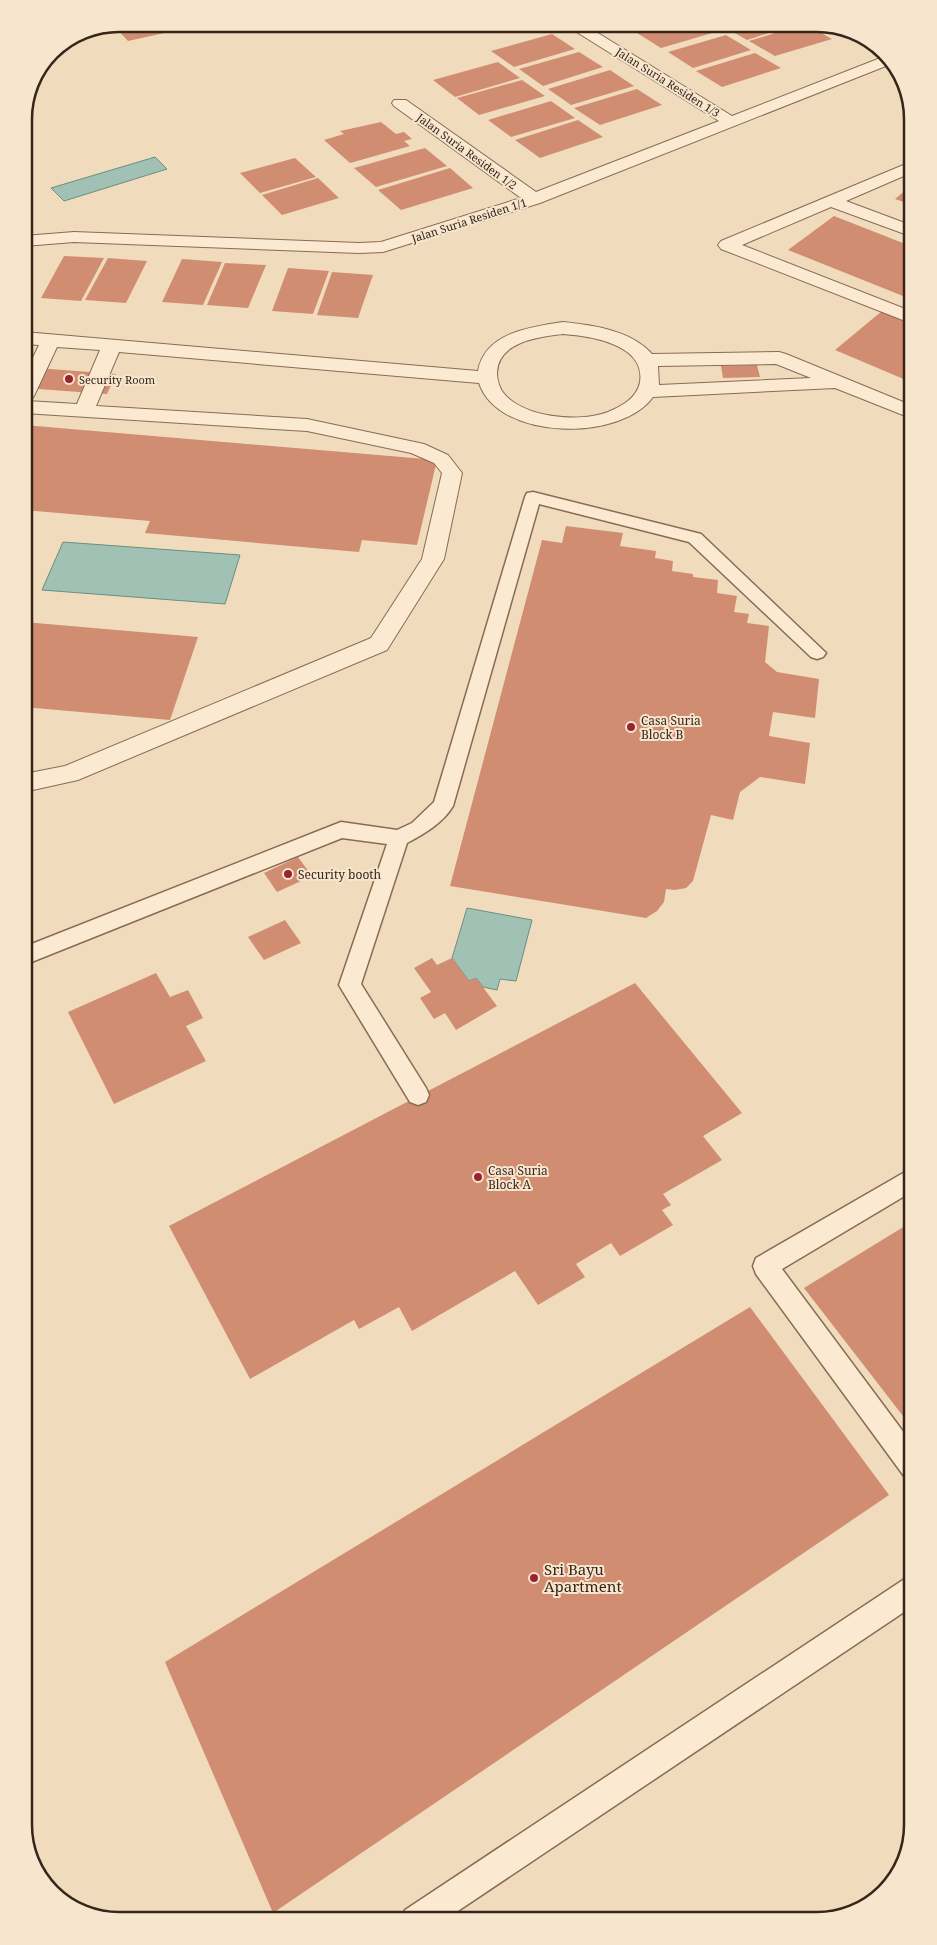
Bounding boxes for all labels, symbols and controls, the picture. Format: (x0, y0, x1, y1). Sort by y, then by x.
street label: Jalan Suria Residen 1/3 (612, 43, 723, 120)
street label: Jalan Suria Residen 1/2 (413, 109, 520, 192)
street label: Jalan Suria Residen 1/1 (409, 194, 528, 246)
place label: Security Room (79, 372, 156, 387)
marker: Security Room (63, 373, 75, 385)
place label: Casa Suria Block B (641, 712, 701, 743)
marker: Casa Suria Block B (625, 721, 637, 733)
place label: Security booth (298, 866, 382, 883)
marker: Security booth (282, 868, 294, 880)
place label: Casa Suria Block A (488, 1162, 548, 1193)
marker: Casa Suria Block A (472, 1171, 484, 1183)
place label: Sri Bayu Apartment (544, 1559, 622, 1596)
marker: Sri Bayu Apartment (528, 1572, 540, 1584)

